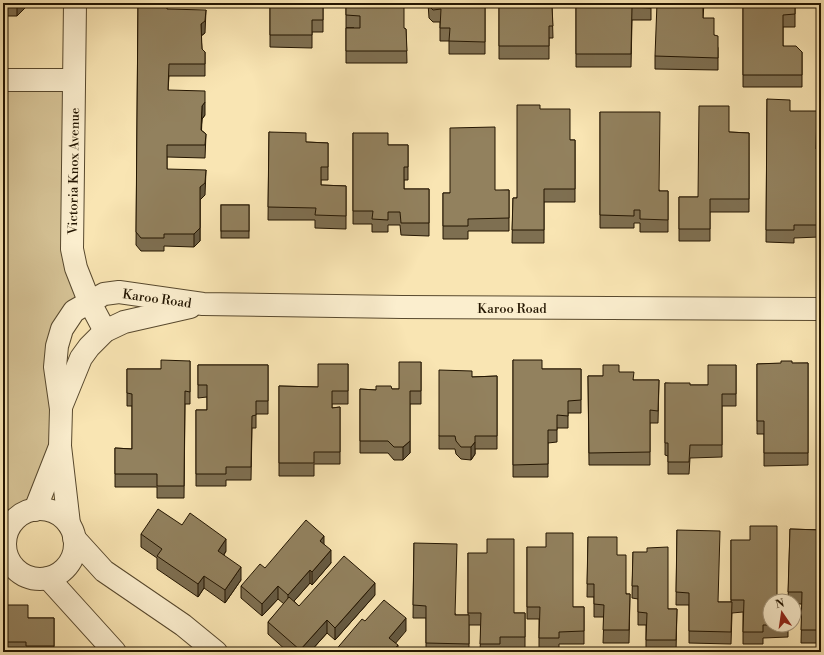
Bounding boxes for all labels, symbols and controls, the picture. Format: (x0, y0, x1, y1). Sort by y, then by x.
street label: Victoria Knox Avenue (65, 107, 83, 236)
street label: Karoo Road (121, 286, 193, 312)
street label: Karoo Road (477, 301, 547, 317)
north arrow (762, 593, 802, 633)
text: N (774, 596, 786, 612)

